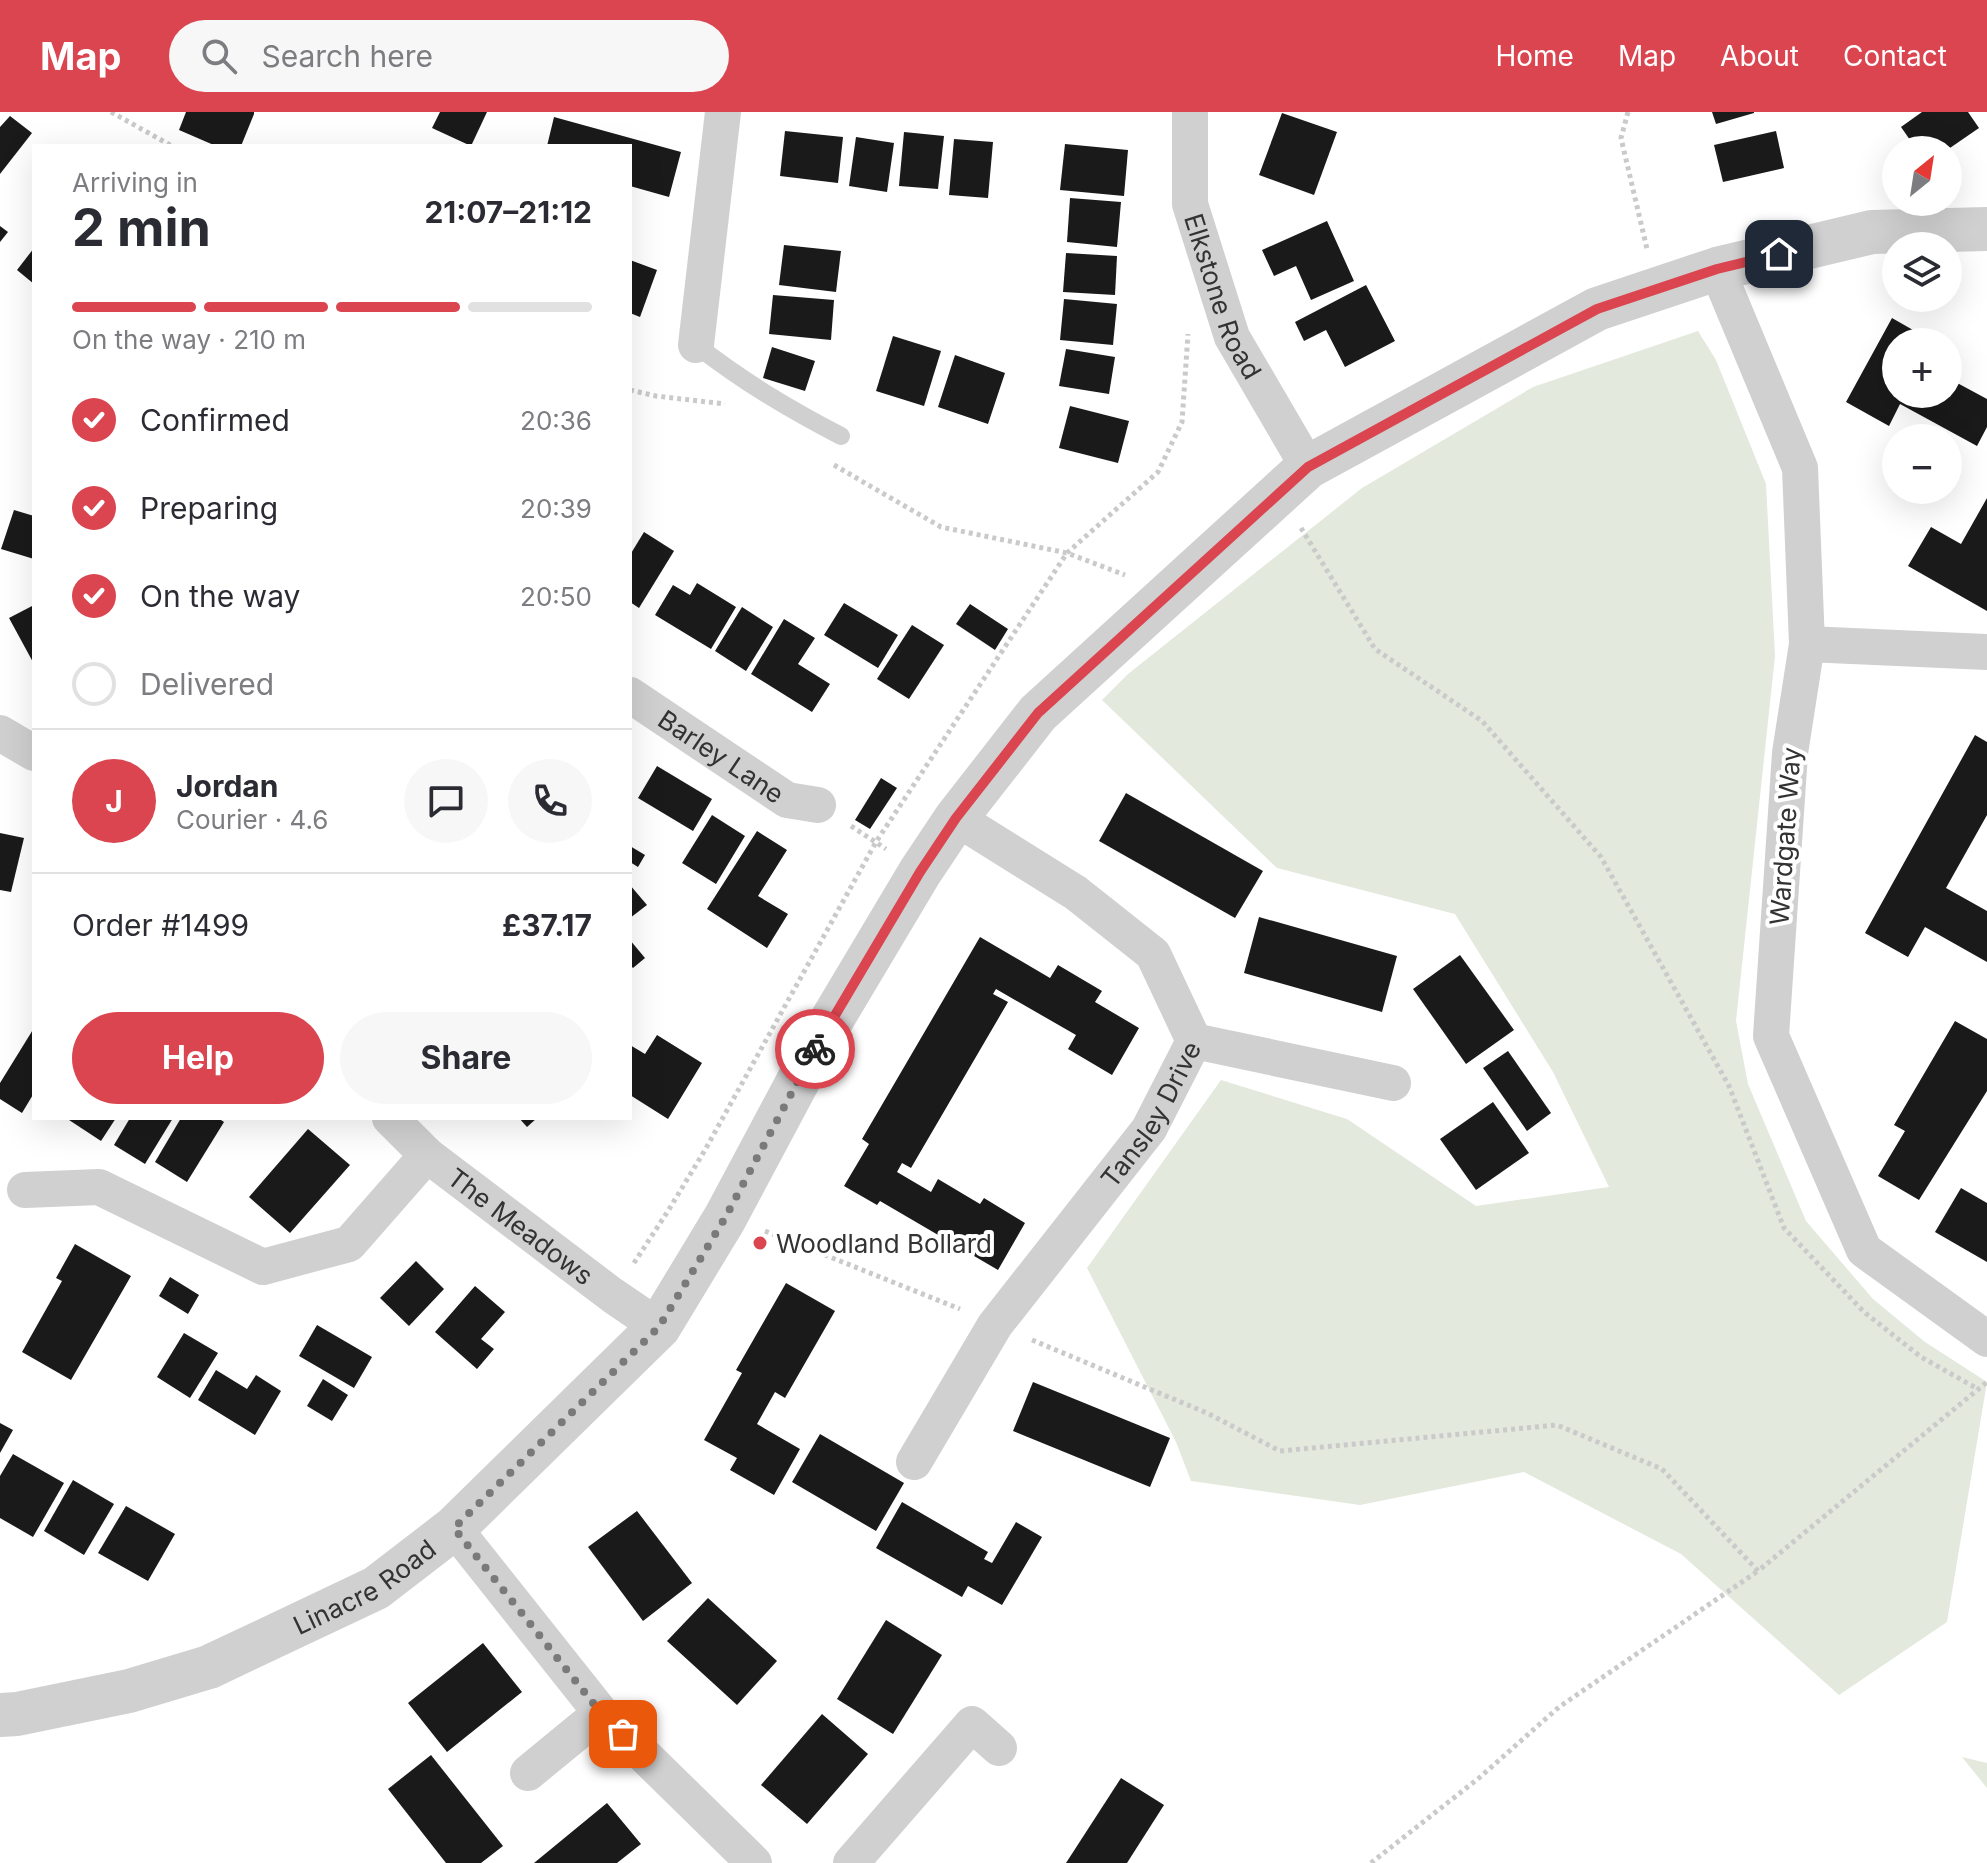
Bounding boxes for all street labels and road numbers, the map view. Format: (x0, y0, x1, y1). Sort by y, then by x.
street label: Elkstone Road (1178, 210, 1268, 384)
street label: Barley Lane (653, 703, 790, 809)
street label: Wardgate Way (1763, 746, 1807, 926)
street label: Tansley Drive (1094, 1036, 1207, 1193)
street label: The Meadows (442, 1161, 600, 1291)
street label: Linacre Road (288, 1533, 441, 1640)

